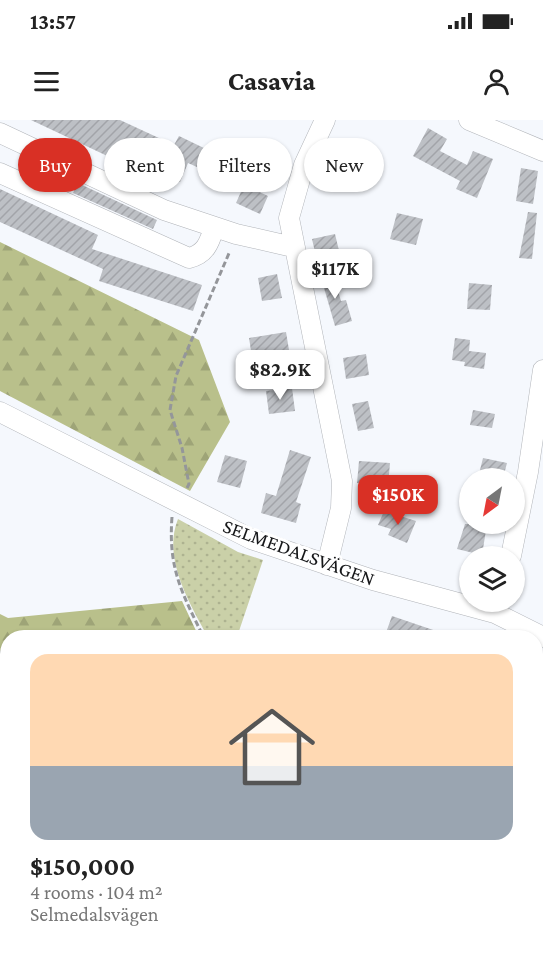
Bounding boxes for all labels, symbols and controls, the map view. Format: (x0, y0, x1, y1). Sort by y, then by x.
text: 13:57 (30, 9, 76, 34)
icon: menu (30, 65, 63, 98)
icon: person (480, 65, 513, 98)
text: Casavia (228, 66, 315, 96)
chip: Buy (18, 138, 92, 192)
chip: Rent (104, 138, 185, 192)
chip: Filters (197, 138, 292, 192)
chip: New (304, 138, 384, 192)
pin: $117K (293, 249, 377, 300)
text: $117K (311, 257, 359, 279)
pin: $82.9K (231, 350, 329, 401)
text: $82.9K (250, 358, 310, 380)
north arrow (459, 468, 525, 534)
map controls (459, 468, 525, 612)
pin: $150K (356, 475, 440, 526)
text: $150K (372, 483, 424, 505)
street label: SELMEDALSVÄGEN (220, 514, 378, 590)
button: layers (459, 546, 525, 612)
icon: home (218, 693, 326, 801)
text: $150,000 (30, 852, 135, 881)
text: 4 rooms · 104 m² (30, 881, 163, 903)
text: Selmedalsvägen (30, 903, 159, 925)

